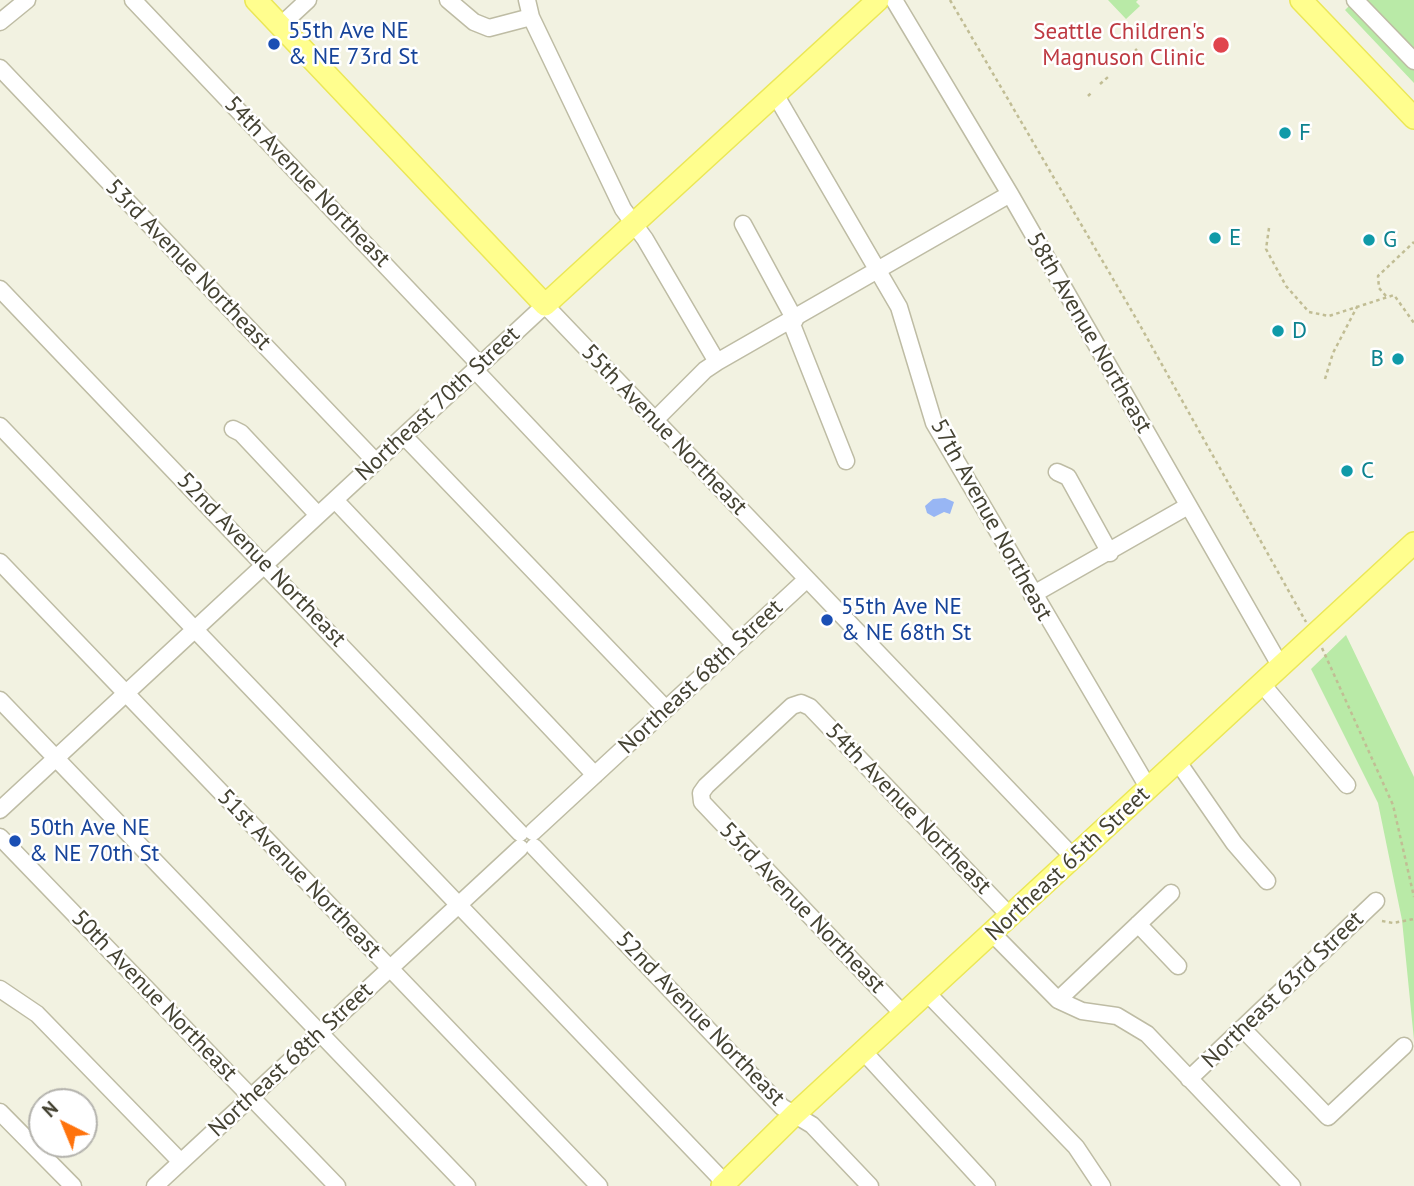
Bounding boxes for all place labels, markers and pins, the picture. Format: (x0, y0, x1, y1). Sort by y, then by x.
place label: 55th Ave NE & NE 73rd St (288, 17, 418, 71)
place label: Seattle Children's Magnuson Clinic (1033, 18, 1205, 72)
marker: Seattle Children's Magnuson Clinic (1211, 35, 1231, 55)
marker: 55th Ave NE & NE 73rd St (266, 36, 282, 52)
place label: F (1299, 119, 1311, 147)
marker: F (1277, 125, 1293, 141)
place label: E (1229, 224, 1241, 252)
place label: G (1383, 226, 1397, 254)
marker: E (1207, 230, 1223, 246)
marker: G (1361, 232, 1377, 248)
place label: D (1292, 317, 1307, 345)
marker: D (1270, 323, 1286, 339)
place label: B (1371, 345, 1384, 373)
marker: B (1390, 351, 1406, 367)
place label: C (1361, 457, 1374, 485)
marker: C (1339, 463, 1355, 479)
place label: 55th Ave NE & NE 68th St (841, 593, 971, 647)
marker: 55th Ave NE & NE 68th St (819, 612, 835, 628)
place label: 50th Ave NE & NE 70th St (29, 814, 159, 868)
marker: 50th Ave NE & NE 70th St (7, 833, 23, 849)

